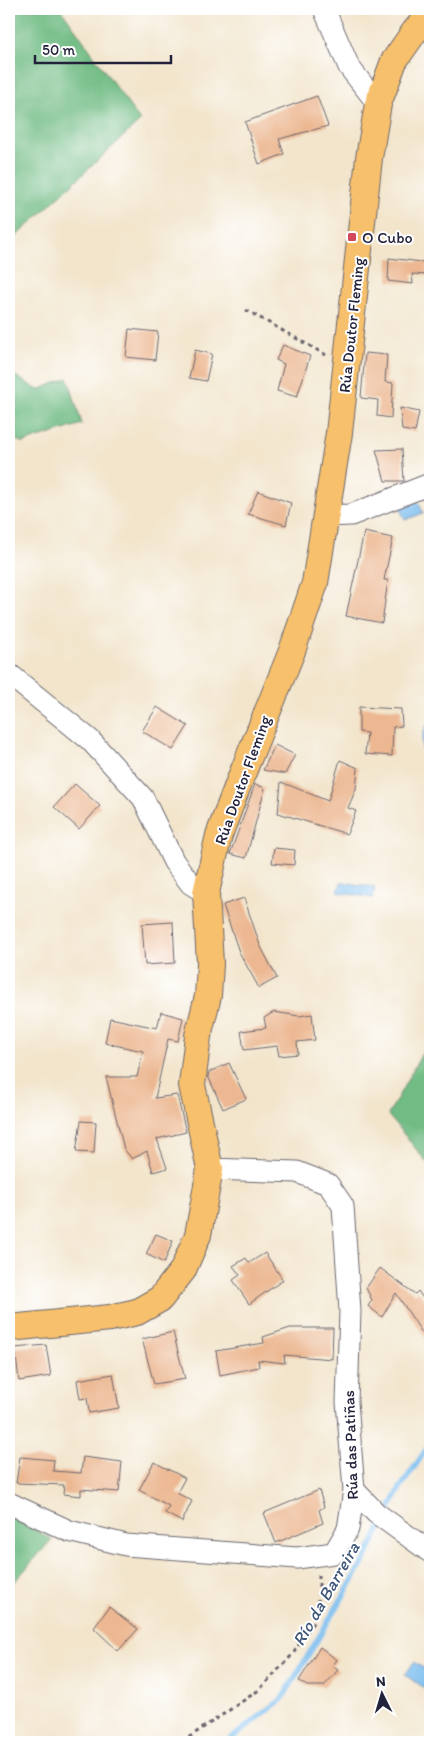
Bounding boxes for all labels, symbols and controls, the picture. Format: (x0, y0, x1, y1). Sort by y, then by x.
scale bar (35, 32, 171, 64)
text: 50 m (42, 41, 75, 59)
place label: O Cubo (362, 228, 413, 247)
marker: O Cubo (346, 231, 358, 243)
street label: Rúa Doutor Fleming (335, 256, 368, 394)
street label: Rúa Doutor Fleming (210, 712, 275, 847)
street label: Rúa das Patiñas (339, 1390, 362, 1500)
water label: Río da Barreira (287, 1538, 365, 1650)
north arrow (356, 1668, 406, 1718)
text: N (375, 1673, 386, 1690)

